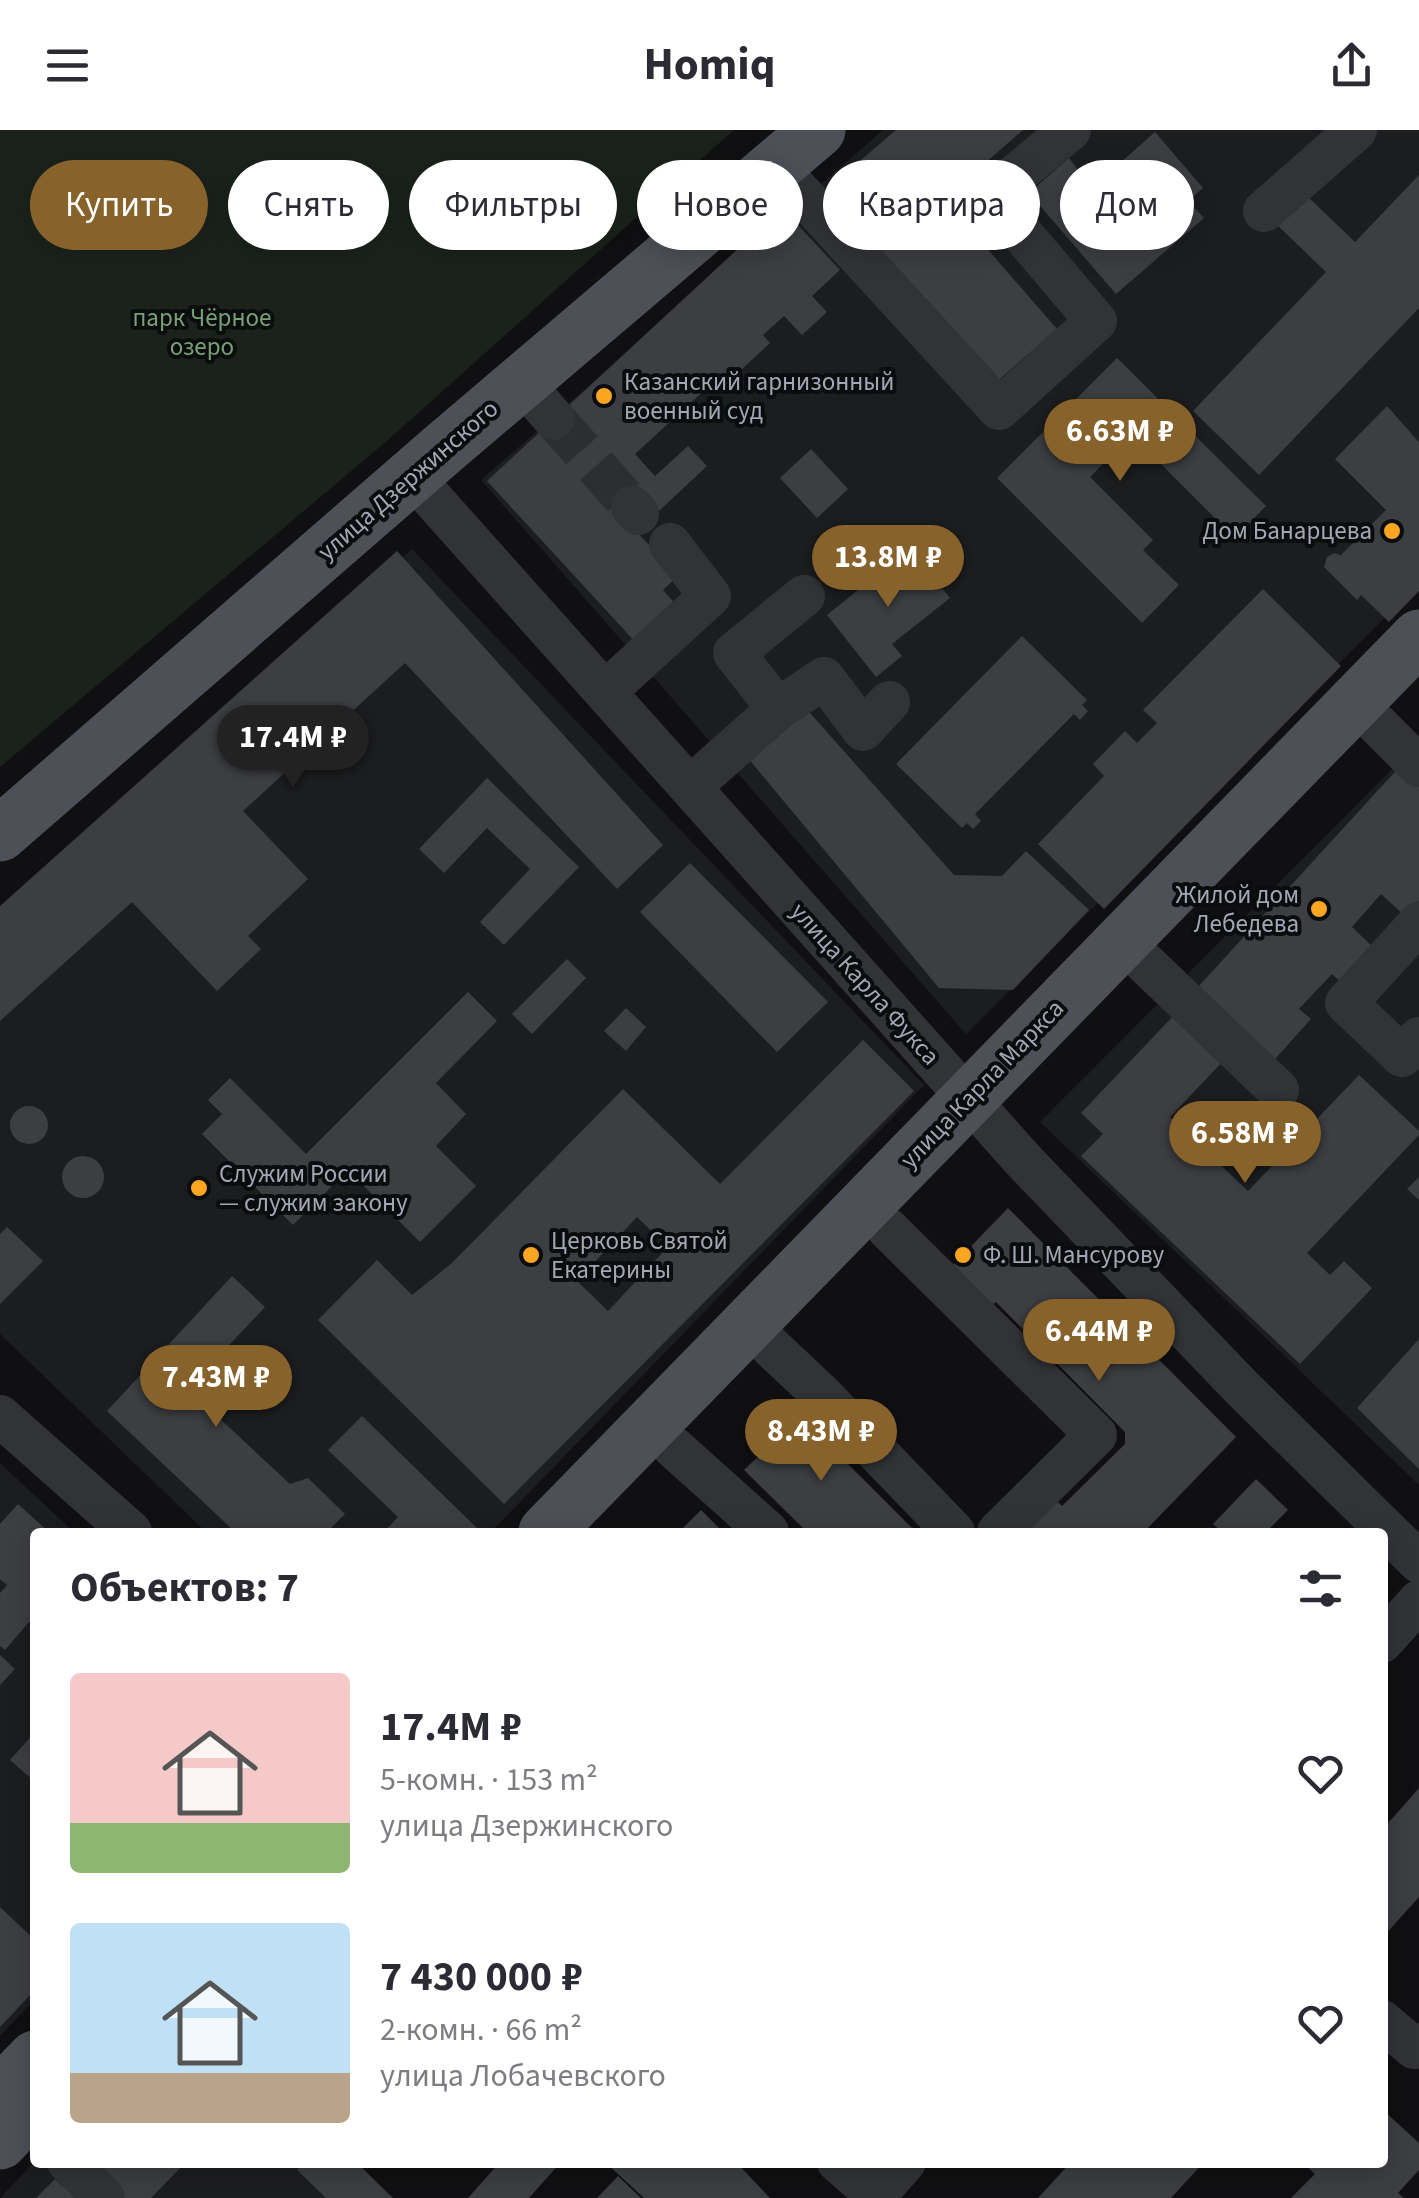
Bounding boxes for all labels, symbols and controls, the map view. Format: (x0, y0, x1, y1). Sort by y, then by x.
text: Homiq (643, 33, 776, 97)
icon: menu (40, 38, 95, 93)
icon: share (1324, 38, 1379, 93)
chip: Купить (30, 160, 208, 250)
chip: Снять (228, 160, 389, 250)
chip: Фильтры (409, 160, 617, 250)
chip: Новое (637, 160, 803, 250)
chip: Квартира (823, 160, 1040, 250)
chip: Дом (1060, 160, 1194, 250)
park label: парк Чёрное озеро (133, 300, 271, 365)
place label: Казанский гарнизонный военный суд (624, 364, 894, 429)
marker: Казанский гарнизонный военный суд (593, 385, 615, 407)
street label: улица Дзержинского (310, 391, 506, 569)
pin: 6.63M ₽ (1028, 399, 1212, 484)
text: 6.63M ₽ (1066, 408, 1174, 454)
place label: Дом Банарцева (1202, 513, 1372, 549)
marker: Дом Банарцева (1381, 520, 1403, 542)
pin: 13.8M ₽ (796, 525, 980, 610)
text: 13.8M ₽ (834, 534, 942, 580)
pin: 17.4M ₽ (201, 705, 385, 790)
text: 17.4M ₽ (239, 714, 347, 760)
place label: Жилой дом Лебедева (1175, 877, 1299, 942)
street label: улица Карла Фукса (782, 895, 948, 1073)
marker: Жилой дом Лебедева (1308, 898, 1330, 920)
street label: улица Карла Маркса (892, 991, 1072, 1177)
pin: 6.58M ₽ (1153, 1101, 1337, 1186)
text: 6.58M ₽ (1191, 1110, 1299, 1156)
place label: Служим России — служим закону (219, 1156, 408, 1221)
marker: Служим России — служим закону (188, 1177, 210, 1199)
place label: Церковь Святой Екатерины (551, 1223, 728, 1288)
place label: Ф. Ш. Мансурову (983, 1237, 1165, 1273)
marker: Церковь Святой Екатерины (520, 1244, 542, 1266)
marker: Ф. Ш. Мансурову (952, 1244, 974, 1266)
pin: 6.44M ₽ (1007, 1299, 1191, 1384)
text: 6.44M ₽ (1045, 1308, 1153, 1354)
pin: 7.43M ₽ (124, 1345, 308, 1430)
text: 7.43M ₽ (162, 1354, 270, 1400)
pin: 8.43M ₽ (729, 1399, 913, 1484)
text: 8.43M ₽ (767, 1408, 875, 1454)
text: Объектов: 7 (70, 1558, 299, 1618)
icon: filters (1293, 1561, 1348, 1616)
text: 17.4M ₽ (380, 1697, 522, 1757)
icon: home (150, 1713, 270, 1833)
icon: heart (1293, 1746, 1348, 1801)
text: 5-комн. · 153 m² (380, 1757, 598, 1803)
text: улица Дзержинского (380, 1803, 673, 1849)
text: 7 430 000 ₽ (380, 1947, 583, 2007)
icon: home (150, 1963, 270, 2083)
icon: heart (1293, 1996, 1348, 2051)
text: 2-комн. · 66 m² (380, 2007, 582, 2053)
text: улица Лобачевского (380, 2053, 666, 2099)

